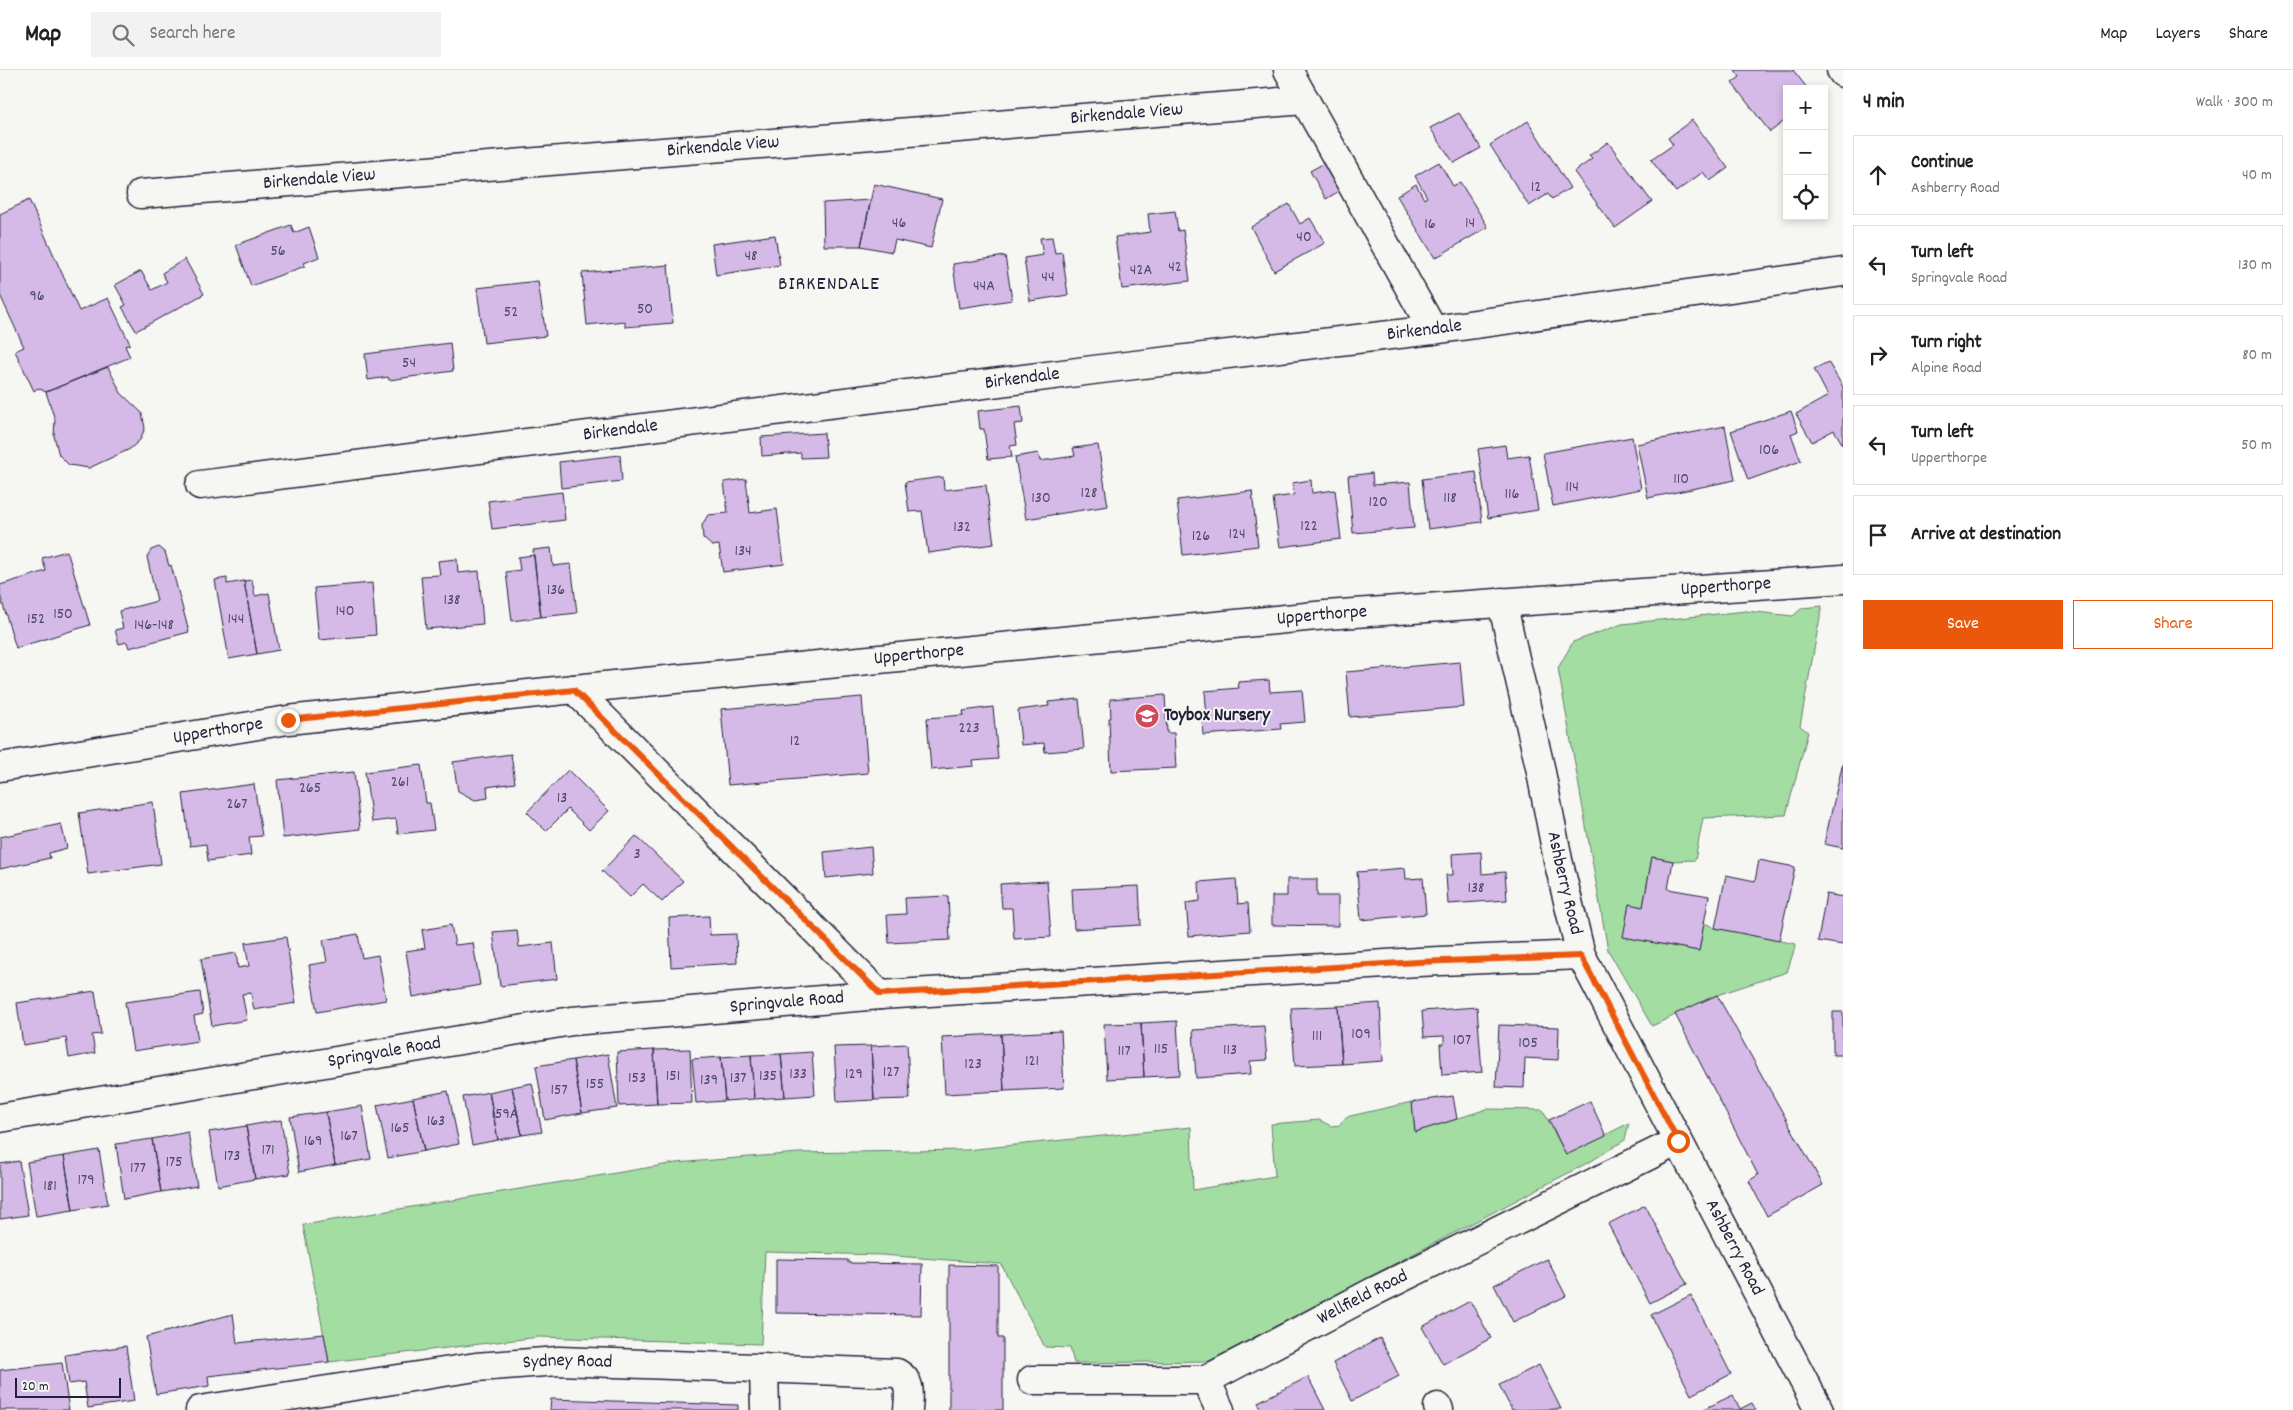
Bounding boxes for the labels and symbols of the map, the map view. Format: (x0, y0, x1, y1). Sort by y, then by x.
street label: Birkendale View (1069, 96, 1184, 132)
street label: Birkendale View (666, 129, 780, 165)
street label: Birkendale View (262, 162, 377, 198)
house number: 12 (1531, 176, 1541, 199)
house number: 46 (892, 212, 906, 235)
house number: 14 (1465, 212, 1475, 235)
house number: 16 (1424, 213, 1436, 236)
house number: 40 (1296, 226, 1312, 249)
house number: 56 (270, 240, 286, 263)
house number: 48 (744, 245, 758, 268)
house number: 42 (1168, 256, 1182, 279)
house number: 42A (1130, 259, 1152, 282)
house number: 44 (1041, 266, 1055, 289)
district label: BIRKENDALE (778, 271, 880, 299)
house number: 44A (973, 275, 995, 298)
house number: 96 (29, 285, 45, 308)
house number: 50 (637, 298, 653, 321)
house number: 52 (504, 301, 518, 324)
street label: Birkendale (1385, 313, 1464, 349)
house number: 54 (402, 352, 416, 375)
street label: Birkendale (983, 361, 1061, 397)
street label: Birkendale (581, 413, 660, 449)
house number: 106 (1759, 439, 1779, 462)
house number: 110 (1673, 468, 1689, 491)
house number: 114 (1565, 476, 1579, 499)
house number: 128 (1081, 482, 1097, 505)
house number: 116 (1505, 483, 1520, 506)
house number: 130 (1031, 487, 1051, 510)
house number: 118 (1443, 487, 1457, 510)
house number: 120 (1368, 491, 1388, 514)
house number: 122 (1300, 515, 1318, 538)
house number: 132 (953, 516, 971, 539)
house number: 124 (1228, 523, 1246, 546)
house number: 126 (1192, 525, 1210, 548)
house number: 134 (734, 540, 752, 563)
street label: Upperthorpe (1680, 571, 1772, 604)
house number: 136 (547, 579, 565, 602)
house number: 138 (443, 589, 461, 612)
street label: Upperthorpe (1276, 599, 1368, 633)
house number: 140 (336, 600, 354, 623)
house number: 150 (53, 603, 73, 626)
house number: 152 (27, 608, 45, 631)
house number: 144 (228, 608, 244, 631)
house number: 146-148 (134, 614, 174, 637)
street label: Upperthorpe (872, 637, 965, 673)
school or university icon: Toybox Nursery (1134, 703, 1160, 729)
place label: Toybox Nursery (1164, 703, 1271, 730)
route end (277, 709, 300, 732)
street label: Upperthorpe (171, 711, 265, 752)
house number: 223 (958, 717, 980, 740)
house number: 12 (790, 730, 800, 753)
house number: 261 (391, 771, 409, 794)
house number: 265 (299, 777, 321, 800)
house number: 13 (557, 787, 567, 810)
house number: 267 (227, 793, 247, 816)
street label: Ashberry Road (1539, 829, 1589, 938)
house number: 3 (633, 843, 641, 866)
house number: 138 (1467, 877, 1485, 900)
street label: Springvale Road (729, 985, 845, 1021)
house number: 109 (1351, 1023, 1371, 1046)
house number: 111 (1312, 1025, 1322, 1048)
house number: 107 (1453, 1029, 1471, 1052)
street label: Springvale Road (326, 1030, 443, 1076)
house number: 105 (1518, 1032, 1538, 1055)
house number: 115 (1154, 1038, 1168, 1061)
house number: 113 (1223, 1039, 1237, 1062)
house number: 117 (1117, 1040, 1131, 1063)
house number: 121 (1025, 1050, 1039, 1073)
house number: 123 (964, 1053, 982, 1076)
house number: 127 (883, 1061, 899, 1084)
house number: 133 (789, 1063, 807, 1086)
house number: 129 (845, 1063, 863, 1086)
house number: 151 (666, 1065, 680, 1088)
house number: 135 (759, 1065, 777, 1088)
house number: 153 (628, 1067, 646, 1090)
house number: 137 (730, 1067, 746, 1090)
house number: 139 (700, 1069, 718, 1092)
house number: 155 (586, 1073, 604, 1096)
house number: 157 (550, 1079, 568, 1102)
house number: 159A (492, 1103, 519, 1126)
house number: 163 (427, 1110, 445, 1133)
house number: 165 (391, 1117, 409, 1140)
house number: 167 (340, 1125, 358, 1148)
house number: 169 (304, 1130, 322, 1153)
route start (1667, 1130, 1690, 1153)
house number: 171 (261, 1139, 275, 1162)
house number: 173 (224, 1145, 240, 1168)
house number: 175 (165, 1151, 183, 1174)
house number: 177 (130, 1157, 146, 1180)
house number: 179 (78, 1169, 94, 1192)
house number: 181 (43, 1175, 57, 1198)
street label: Ashberry Road (1698, 1195, 1770, 1301)
street label: Wellfield Road (1313, 1263, 1413, 1333)
street label: Sydney Road (522, 1347, 613, 1377)
scale bar (15, 1375, 121, 1398)

